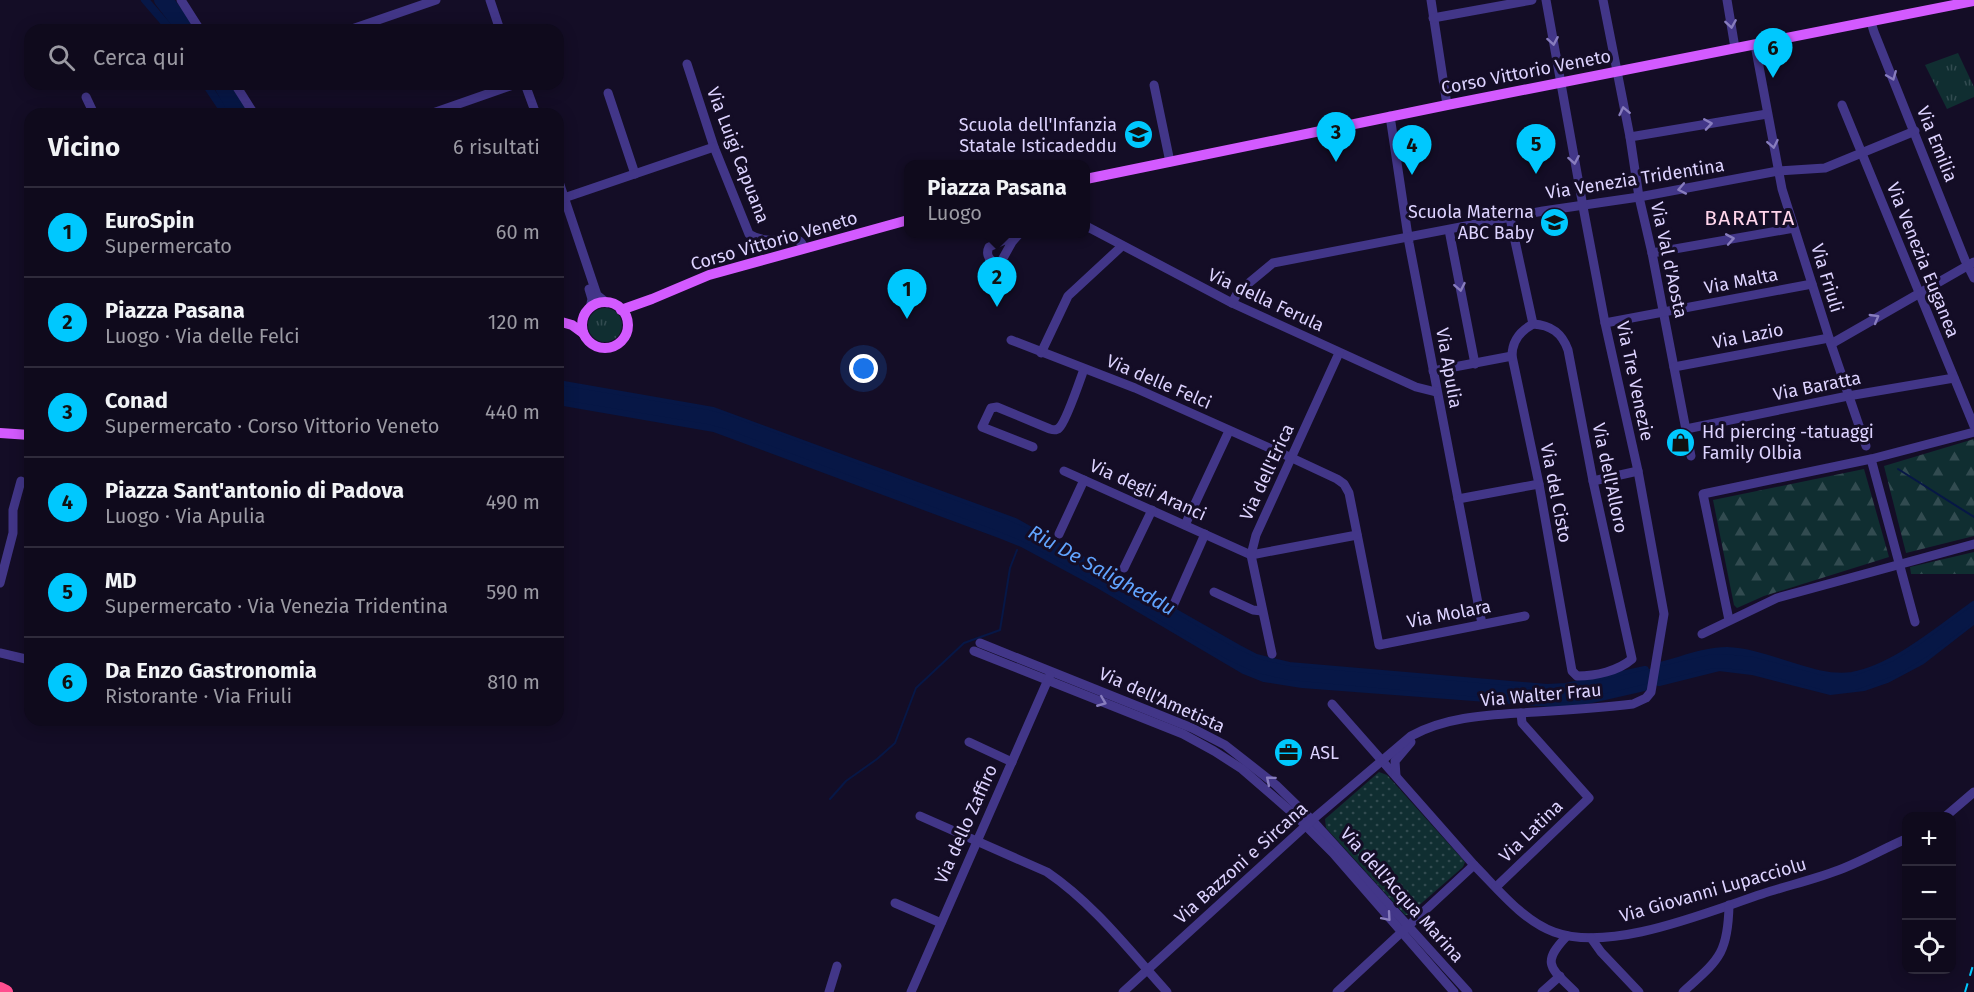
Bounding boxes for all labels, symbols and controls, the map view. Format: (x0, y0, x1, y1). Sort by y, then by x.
one-way arrow (1724, 18, 1737, 28)
search box (24, 24, 564, 90)
pin: 6 (1754, 28, 1792, 78)
one-way arrow (1546, 36, 1559, 46)
icon: search (45, 41, 78, 74)
text: Cerca qui (93, 44, 185, 71)
street label: Corso Vittorio Veneto (1439, 45, 1613, 99)
one-way arrow (1885, 70, 1897, 81)
street label: Via Luigi Capuana (702, 84, 774, 226)
street label: Via Emilia (1912, 103, 1962, 185)
one-way arrow (1619, 107, 1632, 117)
pin: 3 (1316, 112, 1356, 162)
place label: Scuola dell'Infanzia Statale Isticadeddu (959, 114, 1117, 157)
one-way arrow (1704, 118, 1713, 130)
school or university icon: Scuola dell'Infanzia Statale Isticadeddu (1122, 119, 1154, 151)
pin: 5 (1516, 124, 1556, 174)
pin: 4 (1392, 126, 1432, 175)
text: Vicino (48, 132, 120, 163)
text: 6 risultati (453, 135, 540, 159)
one-way arrow (1766, 138, 1779, 148)
street label: Via Venezia Tridentina (1544, 154, 1726, 204)
one-way arrow (1568, 156, 1580, 165)
popup (904, 160, 1090, 238)
text: Piazza Pasana (927, 174, 1067, 201)
street label: Via Venezia Euganea (1882, 179, 1964, 341)
one-way arrow (1677, 182, 1687, 195)
street label: Via Val d'Aosta (1646, 200, 1692, 320)
text: Luogo (927, 201, 982, 225)
place label: Scuola Materna ABC Baby (1408, 201, 1534, 244)
district label: BARATTA (1704, 205, 1796, 231)
school or university icon: Scuola Materna ABC Baby (1539, 206, 1571, 238)
text: EuroSpin (105, 207, 194, 234)
street label: Corso Vittorio Veneto (688, 207, 860, 275)
text: 1 (63, 220, 72, 244)
text: 60 m (496, 220, 540, 244)
text: Supermercato (105, 234, 232, 258)
one-way arrow (1725, 234, 1735, 246)
street label: Via Friuli (1806, 241, 1848, 315)
pin: 2 (978, 258, 1016, 307)
street label: Via della Ferula (1204, 263, 1328, 337)
street label: Via Malta (1702, 263, 1780, 299)
pin: 1 (888, 270, 926, 319)
one-way arrow (1453, 282, 1466, 292)
text: Piazza Pasana (105, 297, 245, 324)
text: 2 (62, 310, 73, 334)
text: 120 m (488, 310, 540, 334)
one-way arrow (1869, 314, 1879, 326)
street label: Via Lazio (1711, 318, 1785, 354)
street label: Via Tre Venezie (1612, 319, 1658, 443)
text: Luogo · Via delle Felci (105, 324, 300, 348)
street label: Via Apulia (1431, 326, 1467, 410)
street label: Via delle Felci (1103, 350, 1215, 414)
your location (849, 354, 878, 383)
street label: Via Baratta (1771, 367, 1863, 405)
text: Conad (105, 387, 168, 414)
text: 3 (62, 400, 73, 424)
text: 440 m (485, 400, 540, 424)
text: Supermercato · Corso Vittorio Veneto (105, 414, 439, 438)
street label: Via dell'Erica (1235, 420, 1299, 524)
street label: Via dell'Alloro (1588, 421, 1632, 535)
place label: Hd piercing -tatuaggi Family Olbia (1702, 421, 1874, 464)
shop icon: Hd piercing -tatuaggi Family Olbia (1665, 426, 1697, 458)
street label: Via del Cisto (1536, 442, 1576, 544)
street label: Via degli Aranci (1086, 454, 1210, 526)
text: Piazza Sant'antonio di Padova (105, 477, 404, 504)
text: 4 (62, 490, 73, 514)
text: 490 m (486, 490, 540, 514)
text: Luogo · Via Apulia (105, 504, 265, 528)
water label: Riu De Saligheddu (1024, 520, 1180, 620)
text: MD (105, 567, 137, 594)
text: 5 (62, 580, 73, 604)
text: 590 m (486, 580, 540, 604)
text: Supermercato · Via Venezia Tridentina (105, 594, 448, 618)
street label: Via Molara (1405, 595, 1493, 633)
text: Da Enzo Gastronomia (105, 657, 317, 684)
street label: Via dell'Ametista (1096, 662, 1228, 738)
text: 6 (62, 670, 73, 694)
text: 810 m (487, 670, 540, 694)
street label: Via Walter Frau (1480, 679, 1602, 711)
text: Ristorante · Via Friuli (105, 684, 292, 708)
one-way arrow (1096, 695, 1107, 707)
office icon: ASL (1273, 737, 1305, 769)
place label: ASL (1310, 742, 1339, 764)
street label: Via dello Zaffiro (930, 761, 1002, 887)
one-way arrow (1266, 776, 1277, 787)
street label: Via Latina (1495, 795, 1567, 867)
street label: Via Bazzoni e Sircana (1170, 798, 1312, 928)
map controls (1902, 812, 1956, 974)
button: + (1902, 812, 1956, 866)
street label: Via dell'Acqua Marina (1335, 823, 1469, 967)
street label: Via Giovanni Lupacciolu (1617, 853, 1809, 927)
button: − (1902, 866, 1956, 920)
one-way arrow (1380, 910, 1391, 921)
button: locate (1902, 920, 1956, 974)

